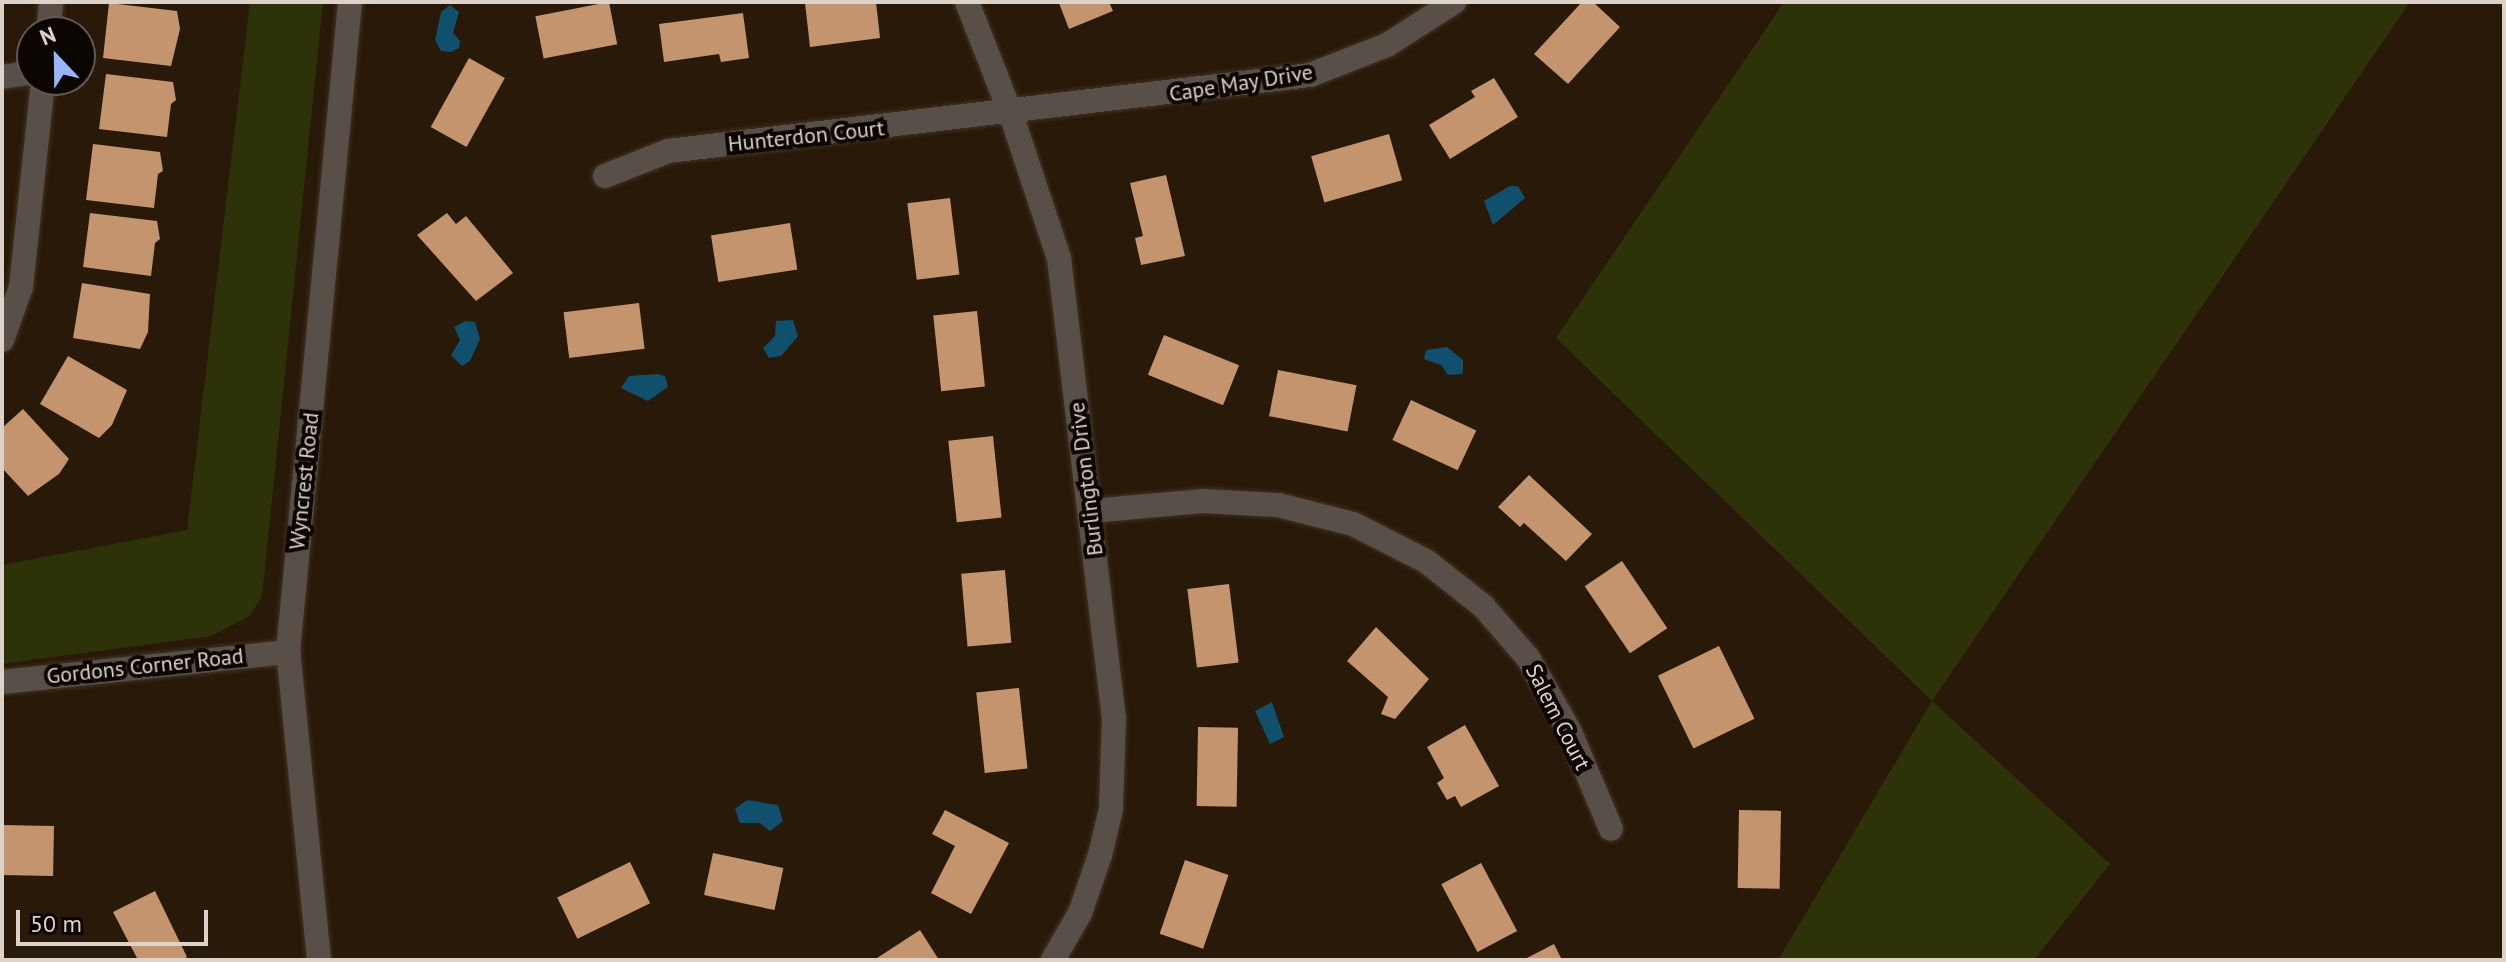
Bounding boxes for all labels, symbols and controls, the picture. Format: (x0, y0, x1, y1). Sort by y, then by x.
north arrow (16, 16, 96, 96)
text: N (36, 20, 60, 51)
street label: Cape May Drive (1167, 59, 1315, 107)
street label: Hunterdon Court (726, 115, 886, 157)
street label: Burlington Drive (1063, 401, 1109, 557)
street label: Wyncrest Road (284, 411, 324, 551)
street label: Gordons Corner Road (45, 643, 245, 689)
street label: Salem Court (1520, 660, 1596, 774)
scale bar (20, 894, 212, 944)
text: 50 m (30, 908, 82, 939)

